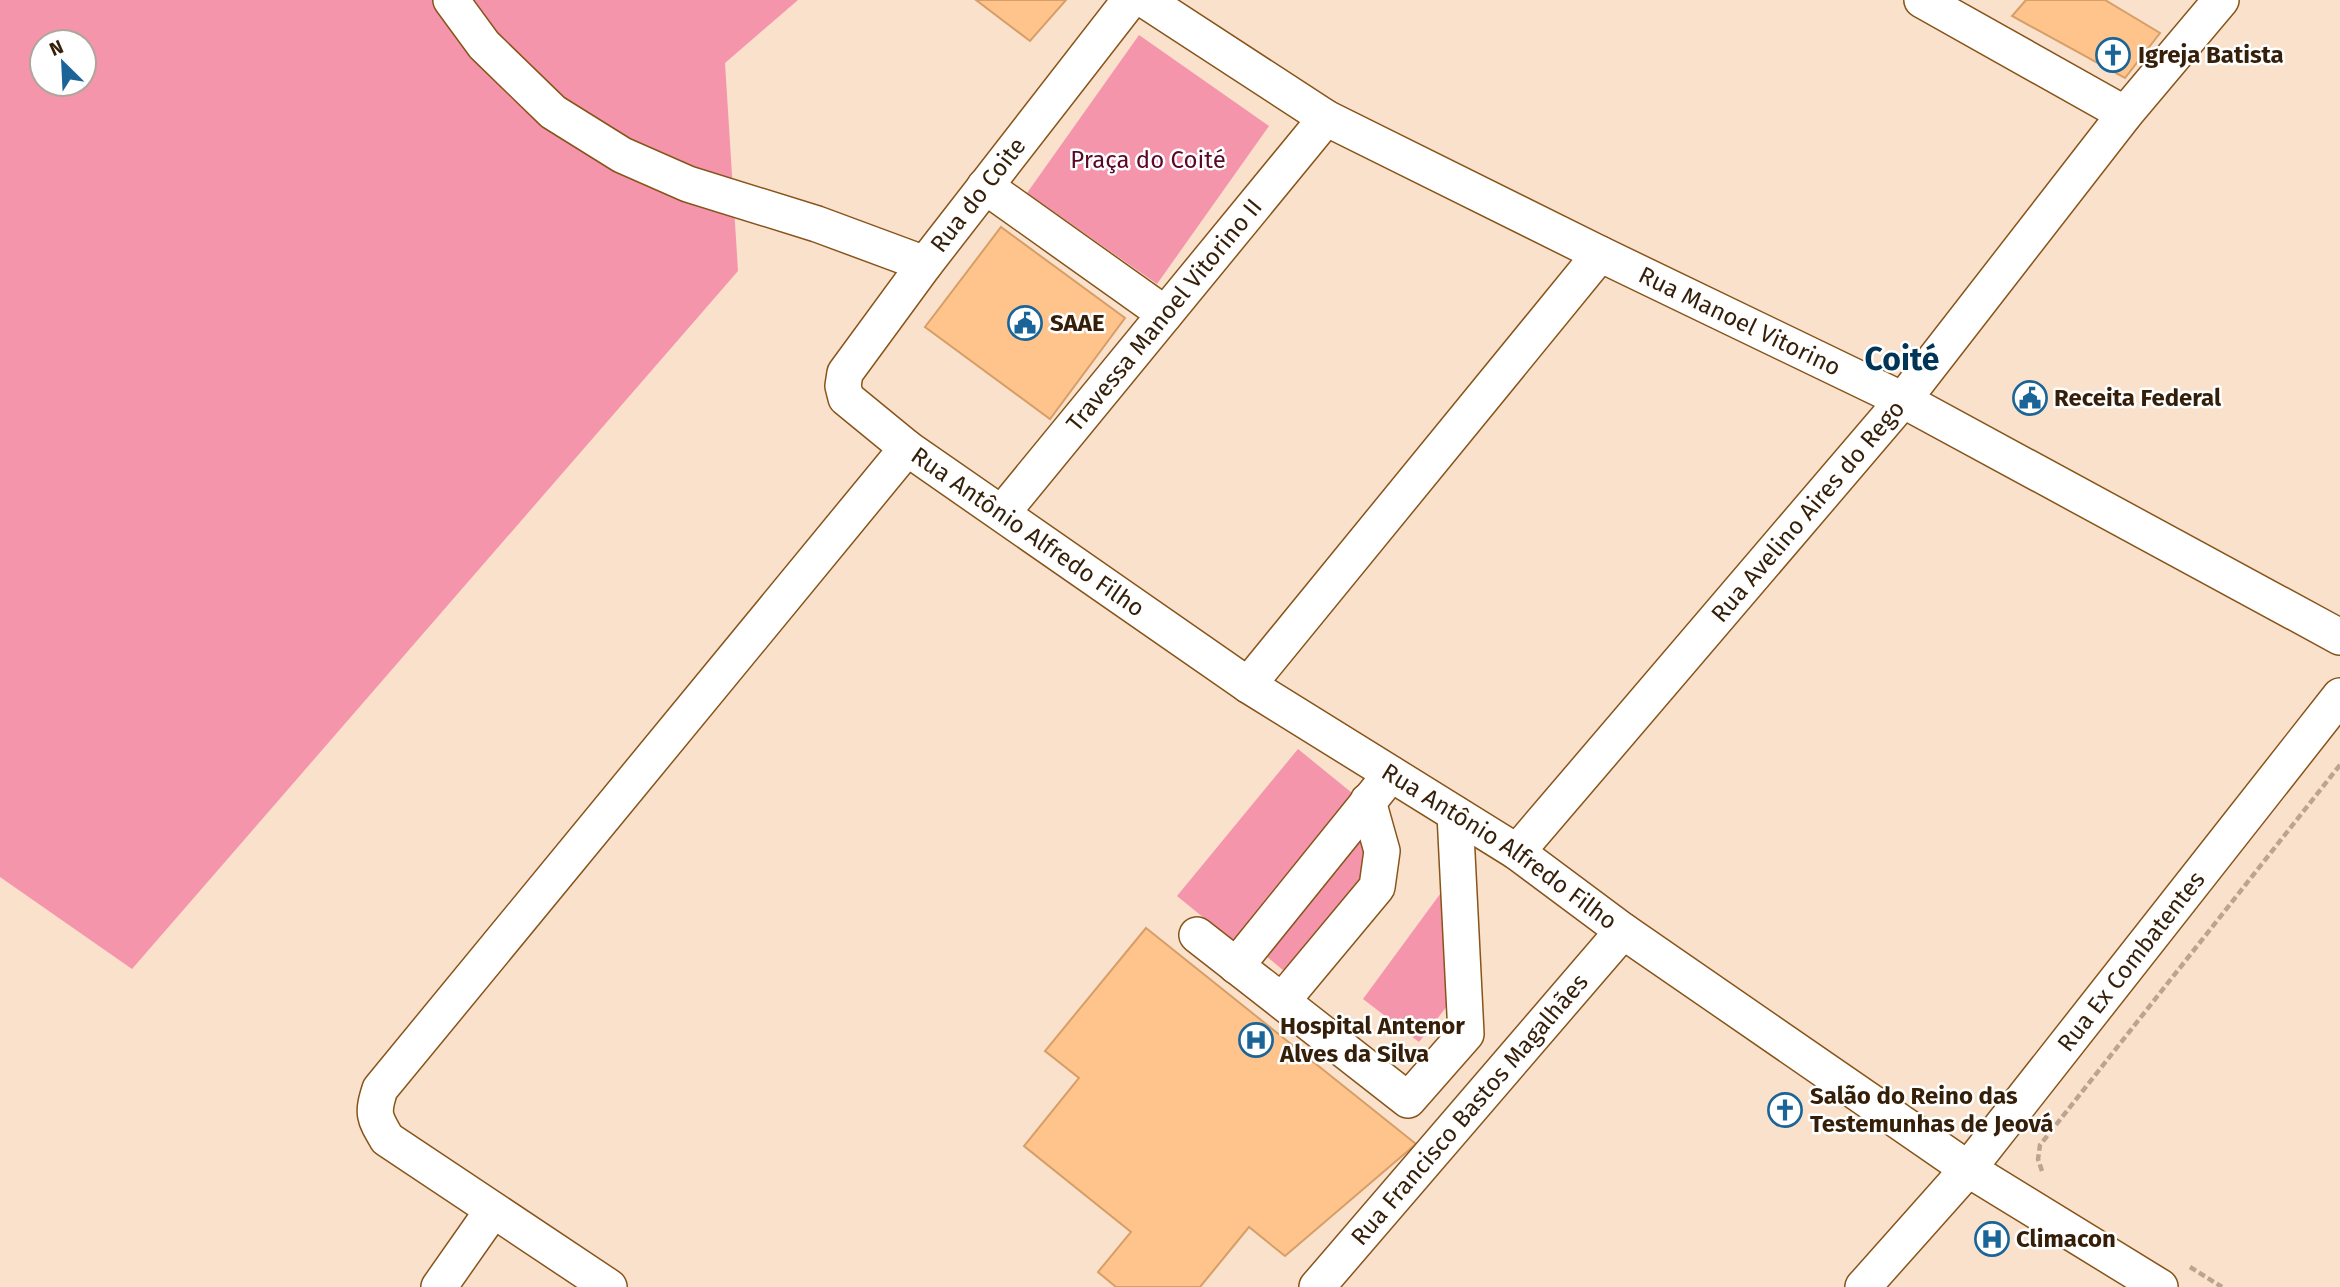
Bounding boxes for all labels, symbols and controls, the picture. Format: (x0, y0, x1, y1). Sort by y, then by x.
north arrow (28, 28, 98, 98)
text: N (46, 35, 67, 61)
church icon: Igreja Batista (2094, 36, 2132, 74)
place label: Igreja Batista (2138, 41, 2284, 69)
street label: Rua do Coite (925, 132, 1031, 258)
park label: Praça do Coité (1070, 146, 1226, 174)
street label: Travessa Manoel Vitorino II (1061, 193, 1268, 437)
street label: Rua Manoel Vitorino (1634, 261, 1845, 382)
public building icon: SAAE (1006, 304, 1044, 342)
place label: SAAE (1050, 309, 1105, 337)
district label: Coité (1865, 340, 1939, 378)
public building icon: Receita Federal (2011, 379, 2049, 417)
place label: Receita Federal (2054, 384, 2222, 412)
street label: Rua Avelino Aires do Rego (1705, 395, 1910, 628)
street label: Rua Antônio Alfredo Filho (906, 441, 1150, 623)
street label: Rua Antônio Alfredo Filho (1377, 758, 1622, 936)
street label: Rua Ex Combatentes (2052, 866, 2211, 1057)
street label: Rua Francisco Bastos Magalhães (1345, 968, 1594, 1251)
place label: Hospital Antenor Alves da Silva (1279, 1012, 1465, 1068)
hospital icon: Hospital Antenor Alves da Silva (1237, 1021, 1275, 1059)
place label: Salão do Reino das Testemunhas de Jeová (1810, 1082, 2053, 1138)
church icon: Salão do Reino das Testemunhas de Jeová (1766, 1091, 1804, 1129)
hospital icon: Climacon (1973, 1220, 2011, 1258)
place label: Climacon (2016, 1225, 2116, 1253)

